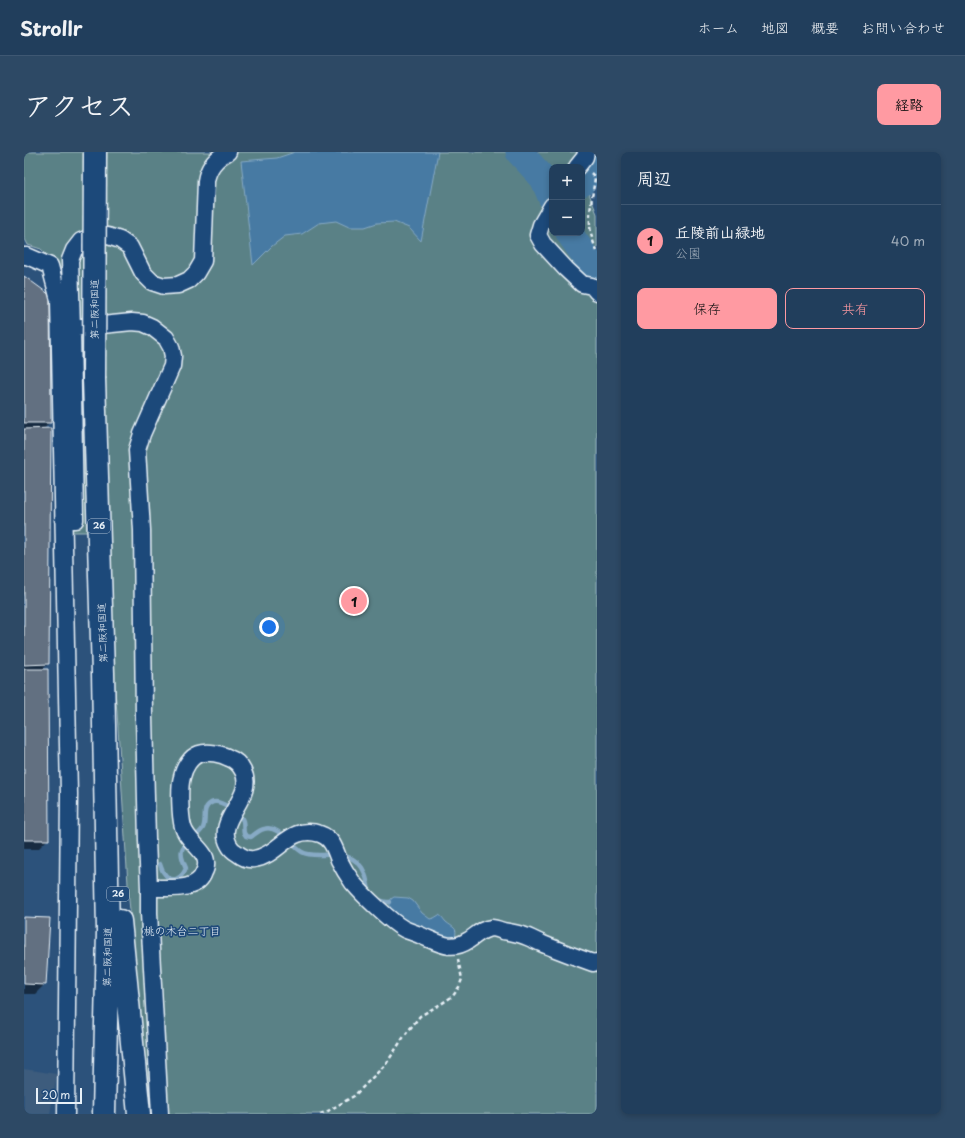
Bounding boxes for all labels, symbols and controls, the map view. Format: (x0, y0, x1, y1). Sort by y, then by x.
text: Strollr (20, 14, 83, 42)
text: ホーム (698, 17, 739, 38)
text: 地図 (761, 17, 789, 38)
text: 概要 (811, 17, 839, 38)
text: お問い合わせ (861, 17, 945, 38)
text: アクセス (24, 83, 134, 126)
button: 経路 (877, 84, 941, 125)
map controls (549, 164, 585, 236)
button: + (549, 164, 585, 200)
text: 周辺 (637, 165, 671, 191)
button: − (549, 200, 585, 236)
text: 丘陵前山緑地 (675, 220, 765, 243)
text: 1 (647, 231, 653, 250)
text: 40 m (891, 231, 925, 250)
text: 公園 (675, 243, 701, 262)
street label: 第二阪和国道 (86, 279, 101, 339)
button: 保存 (637, 288, 777, 329)
button: 共有 (785, 288, 925, 329)
road number: 26 (88, 519, 110, 533)
pin: 1 (341, 586, 367, 616)
street label: 第二阪和国道 (93, 603, 110, 663)
your location (259, 617, 279, 637)
road number: 26 (107, 887, 129, 901)
district label: 桃の木台二丁目 (144, 922, 221, 939)
street label: 第二阪和国道 (98, 927, 115, 987)
scale bar (36, 1086, 82, 1105)
text: 20 m (42, 1086, 70, 1103)

